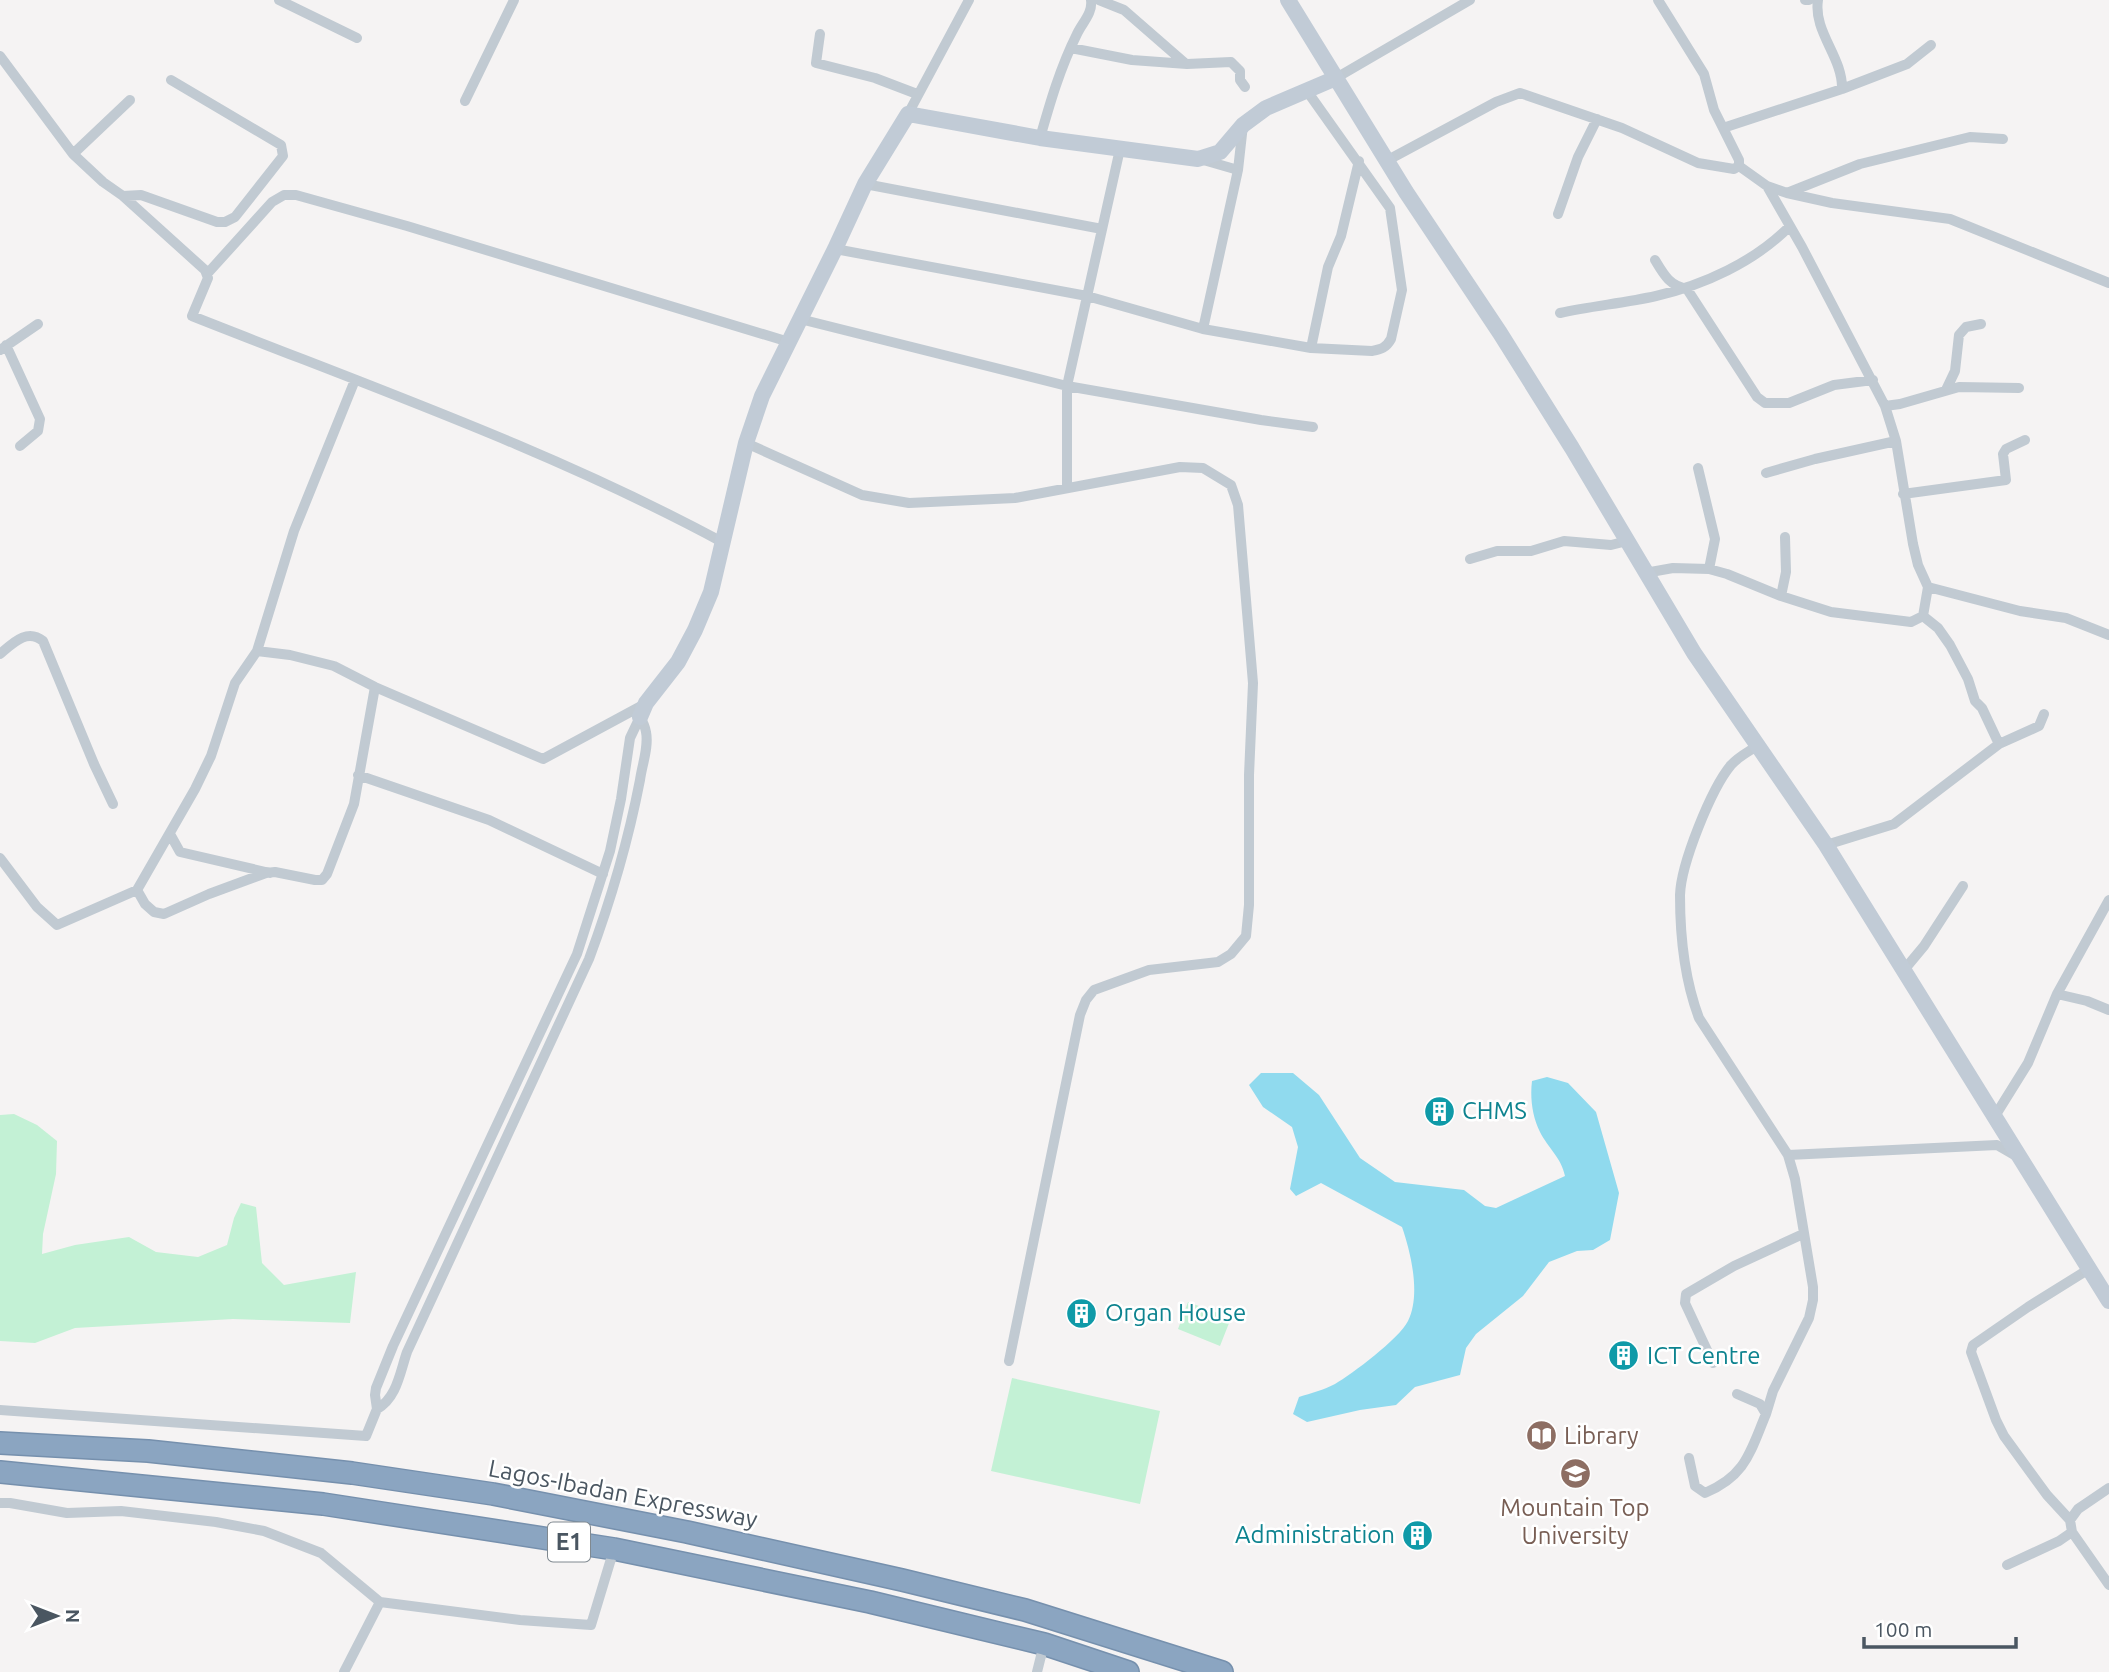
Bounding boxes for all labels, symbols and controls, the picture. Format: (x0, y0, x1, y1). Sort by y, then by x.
building icon: CHMS (1422, 1094, 1456, 1128)
place label: CHMS (1462, 1097, 1527, 1124)
building icon: Organ House (1065, 1296, 1099, 1330)
place label: Organ House (1105, 1299, 1246, 1326)
building icon: ICT Centre (1607, 1339, 1641, 1373)
place label: ICT Centre (1647, 1342, 1761, 1369)
library icon: Library (1524, 1419, 1558, 1453)
place label: Library (1564, 1422, 1639, 1449)
street label: Lagos-Ibadan Expressway (486, 1454, 760, 1533)
school or university icon: Mountain Top University (1558, 1457, 1592, 1491)
place label: Mountain Top University (1500, 1494, 1650, 1549)
building icon: Administration (1401, 1518, 1435, 1552)
place label: Administration (1235, 1521, 1395, 1548)
road number: E1 (548, 1522, 590, 1562)
north arrow (21, 1581, 91, 1651)
scale bar (1864, 1606, 2016, 1650)
text: N (62, 1609, 84, 1623)
text: 100 m (1874, 1617, 1932, 1641)

